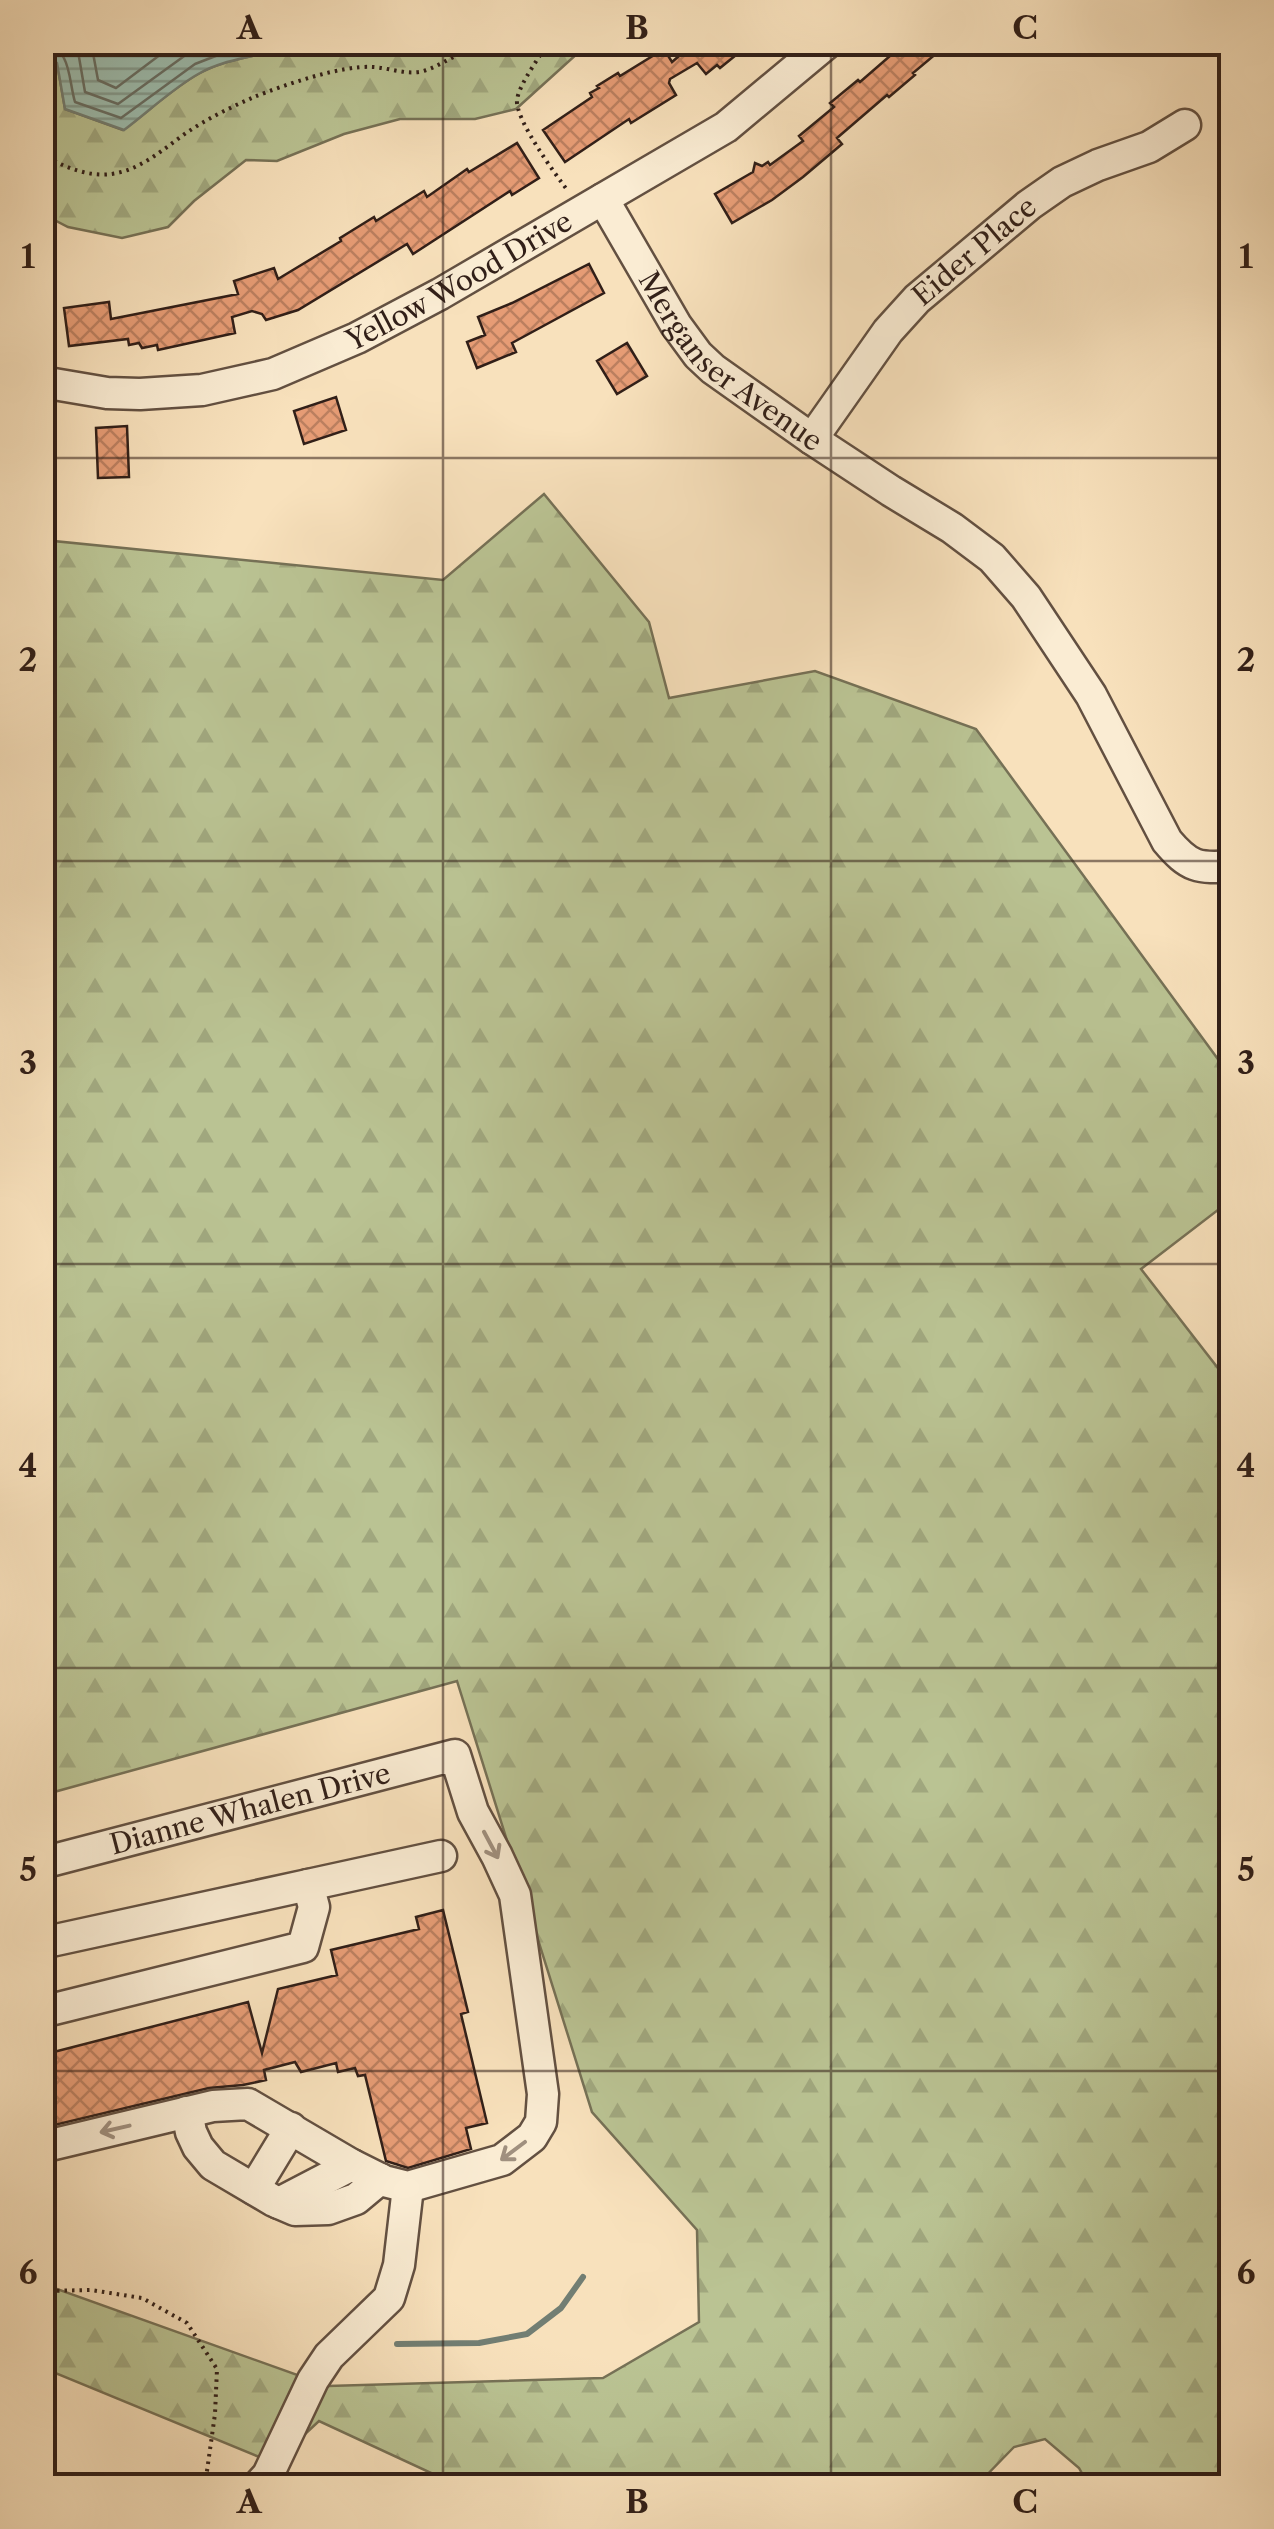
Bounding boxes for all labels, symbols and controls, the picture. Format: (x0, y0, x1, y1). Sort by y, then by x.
text: A (236, 8, 263, 47)
text: B (625, 8, 649, 47)
text: C (1012, 8, 1038, 47)
street label: Eider Place (905, 189, 1043, 313)
street label: Yellow Wood Drive (340, 204, 578, 358)
text: 1 (21, 237, 36, 276)
text: 1 (1239, 237, 1254, 276)
street label: Merganser Avenue (632, 265, 829, 458)
text: 2 (19, 640, 37, 679)
text: 2 (1237, 640, 1255, 679)
text: 3 (19, 1043, 37, 1082)
text: 3 (1237, 1043, 1255, 1082)
text: 4 (19, 1446, 37, 1485)
text: 4 (1237, 1446, 1255, 1485)
street label: Dianne Whalen Drive (106, 1756, 394, 1862)
one-way arrow (482, 1830, 501, 1860)
text: 5 (19, 1850, 37, 1889)
text: 5 (1237, 1850, 1255, 1889)
one-way arrow (100, 2121, 131, 2140)
one-way arrow (500, 2140, 527, 2161)
text: 6 (18, 2253, 38, 2292)
text: 6 (1236, 2253, 1256, 2292)
text: A (236, 2482, 263, 2521)
text: B (625, 2482, 649, 2521)
text: C (1012, 2482, 1038, 2521)

